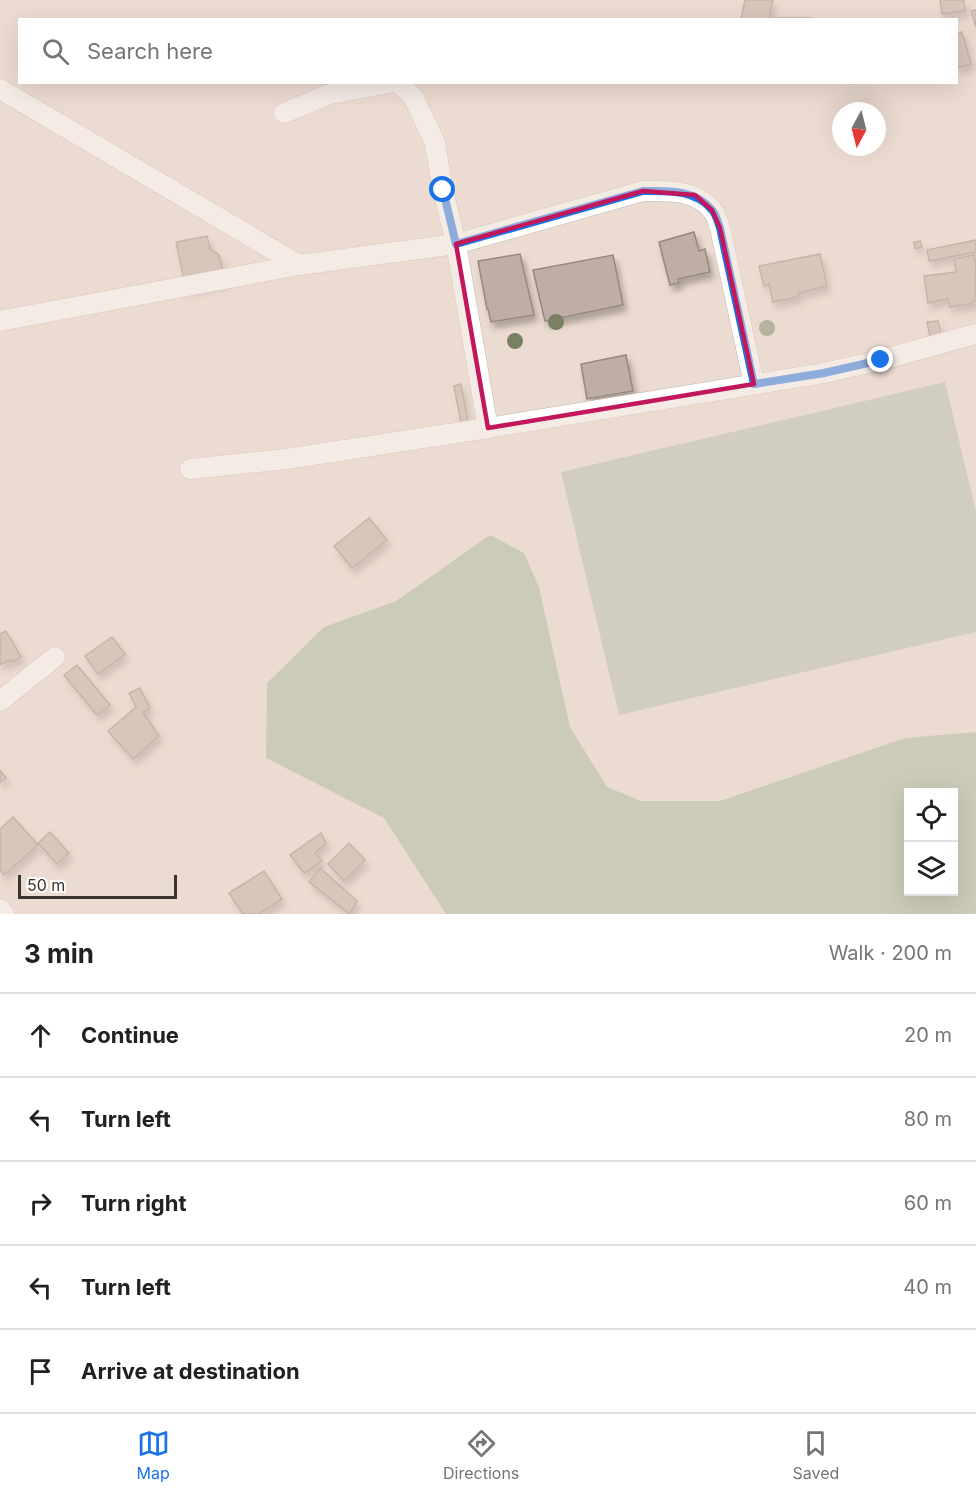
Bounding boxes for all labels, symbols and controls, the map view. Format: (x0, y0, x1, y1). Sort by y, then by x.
search box (18, 18, 958, 84)
icon: search (39, 35, 72, 68)
text: Search here (87, 38, 213, 64)
north arrow (832, 102, 886, 156)
route start (429, 176, 455, 202)
route end (867, 346, 893, 372)
map controls (904, 788, 958, 896)
button: locate (904, 788, 958, 842)
button: layers (904, 842, 958, 896)
scale bar (18, 872, 177, 900)
text: 50 m (27, 875, 65, 895)
text: 3 min (24, 938, 94, 969)
text: Walk · 200 m (829, 941, 952, 965)
icon: ahead (24, 1019, 57, 1052)
text: Continue (81, 1022, 179, 1048)
text: 20 m (904, 1023, 952, 1047)
icon: left (24, 1103, 57, 1136)
text: Turn left (81, 1106, 171, 1132)
text: 80 m (904, 1107, 952, 1131)
icon: right (24, 1187, 57, 1220)
text: Turn right (81, 1190, 187, 1216)
text: 60 m (904, 1191, 952, 1215)
icon: left (24, 1271, 57, 1304)
text: Turn left (81, 1274, 171, 1300)
text: 40 m (903, 1275, 952, 1299)
icon: arrive (24, 1355, 57, 1388)
text: Arrive at destination (81, 1358, 300, 1384)
tab: Map (137, 1427, 170, 1483)
tab: Directions (443, 1427, 519, 1483)
tab: Saved (793, 1427, 839, 1483)

